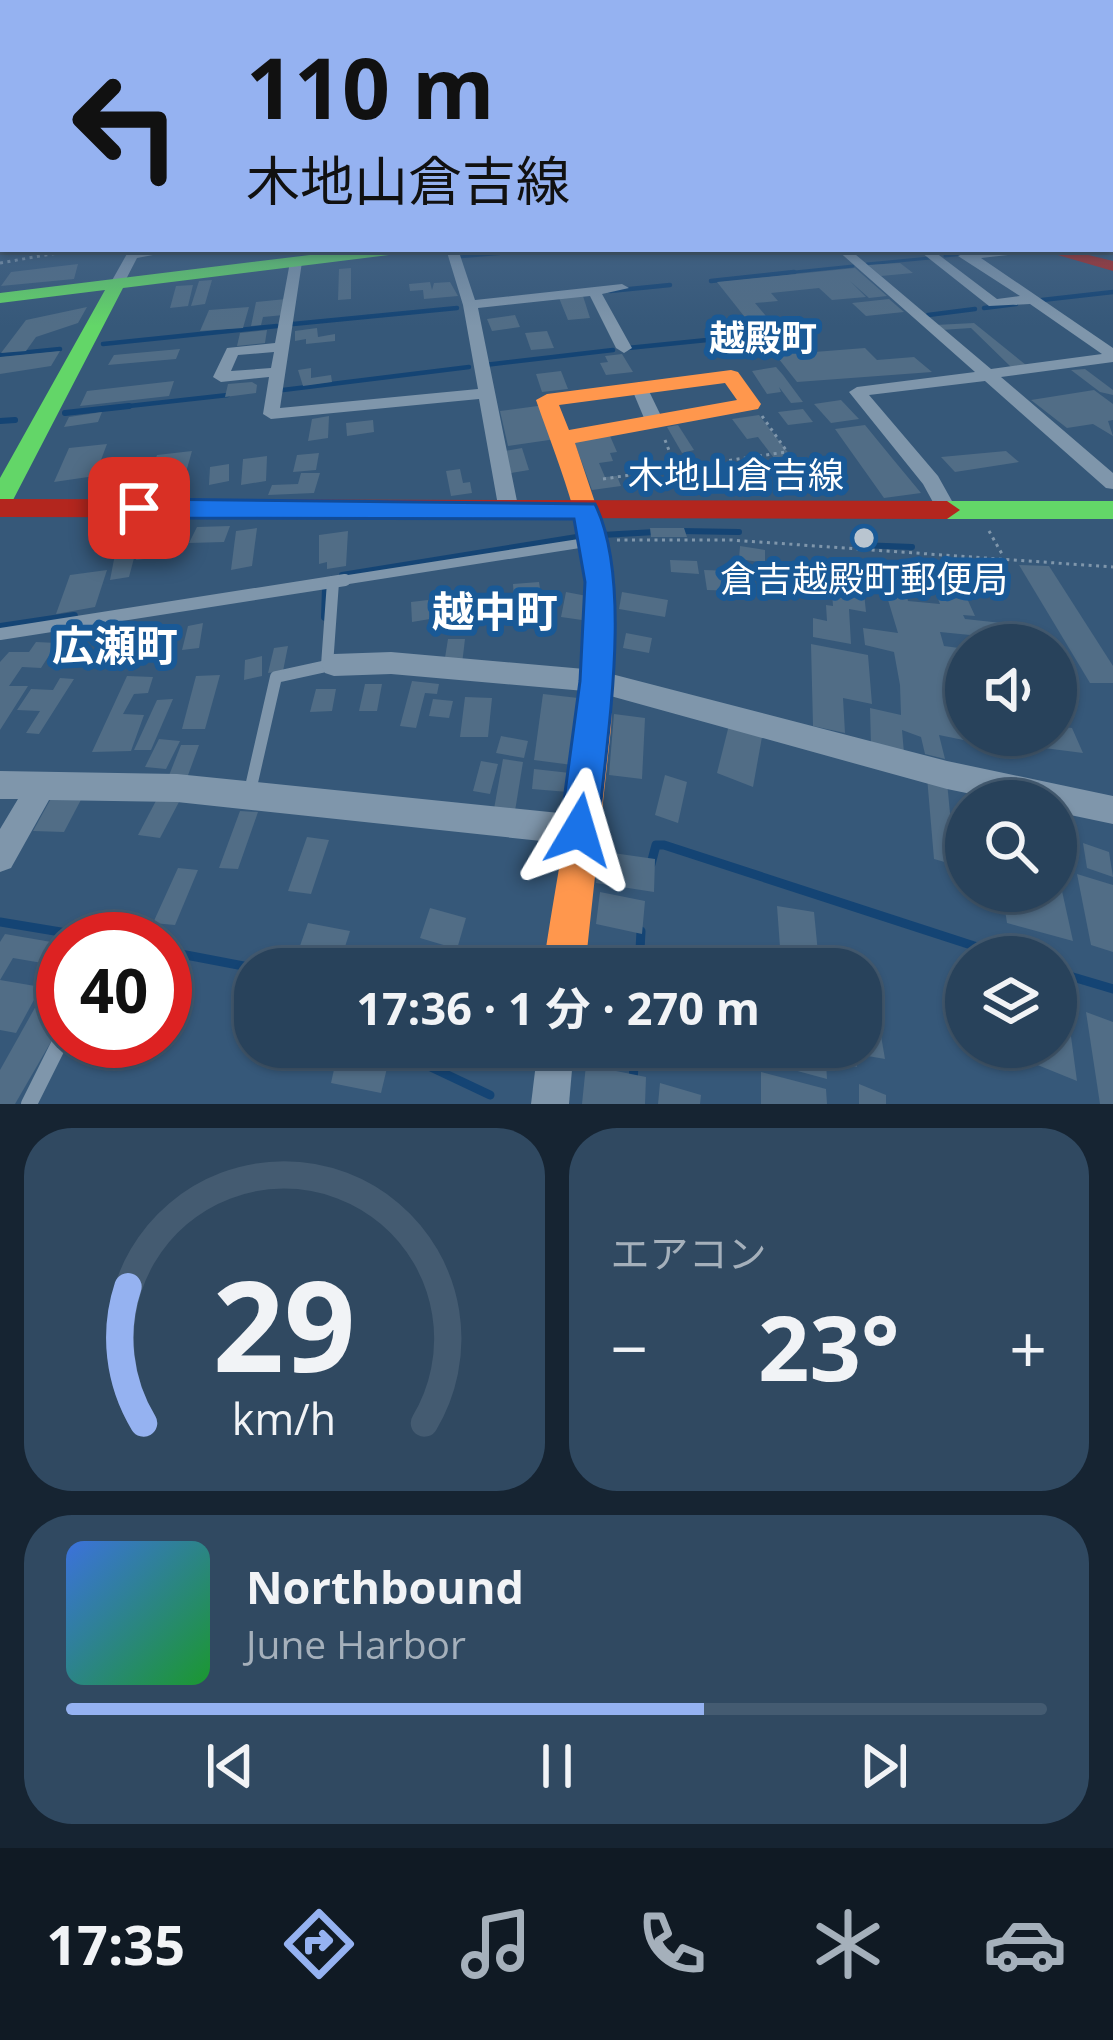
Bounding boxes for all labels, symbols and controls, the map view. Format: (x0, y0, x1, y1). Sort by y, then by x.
text: 110 m (246, 29, 494, 144)
icon: left (48, 48, 204, 204)
text: 木地山倉吉線 (246, 143, 570, 217)
district label: 越殿町 (709, 313, 817, 362)
street label: 木地山倉吉線 (628, 450, 844, 499)
pin (88, 457, 190, 559)
icon: arrive (106, 475, 172, 541)
marker: 倉吉越殿町郵便局 (851, 525, 877, 551)
place label: 倉吉越殿町郵便局 (720, 554, 1008, 603)
district label: 越中町 (432, 582, 558, 639)
district label: 広瀬町 (52, 616, 178, 673)
map controls (945, 624, 1077, 1068)
button: sound (945, 624, 1077, 756)
position arrow (516, 767, 642, 893)
button: search (945, 780, 1077, 912)
speed limit sign: 40 (36, 912, 192, 1068)
button: layers (945, 936, 1077, 1068)
text: 17:36 · 1 分 · 270 m (356, 977, 760, 1038)
text: エアコン (611, 1226, 767, 1279)
text: 29 (213, 1239, 356, 1409)
text: 23° (758, 1285, 899, 1407)
text: − (611, 1302, 648, 1392)
text: + (1009, 1302, 1047, 1392)
text: km/h (232, 1388, 336, 1447)
text: Northbound (246, 1556, 524, 1617)
text: June Harbor (246, 1617, 466, 1670)
icon: previous (197, 1733, 263, 1799)
icon: pause (524, 1733, 590, 1799)
icon: next (851, 1733, 917, 1799)
icon: directions (277, 1902, 361, 1986)
icon: music (454, 1902, 538, 1986)
icon: phone (630, 1902, 714, 1986)
icon: climate (806, 1902, 890, 1986)
icon: car (983, 1902, 1067, 1986)
text: 17:35 (46, 1907, 185, 1981)

